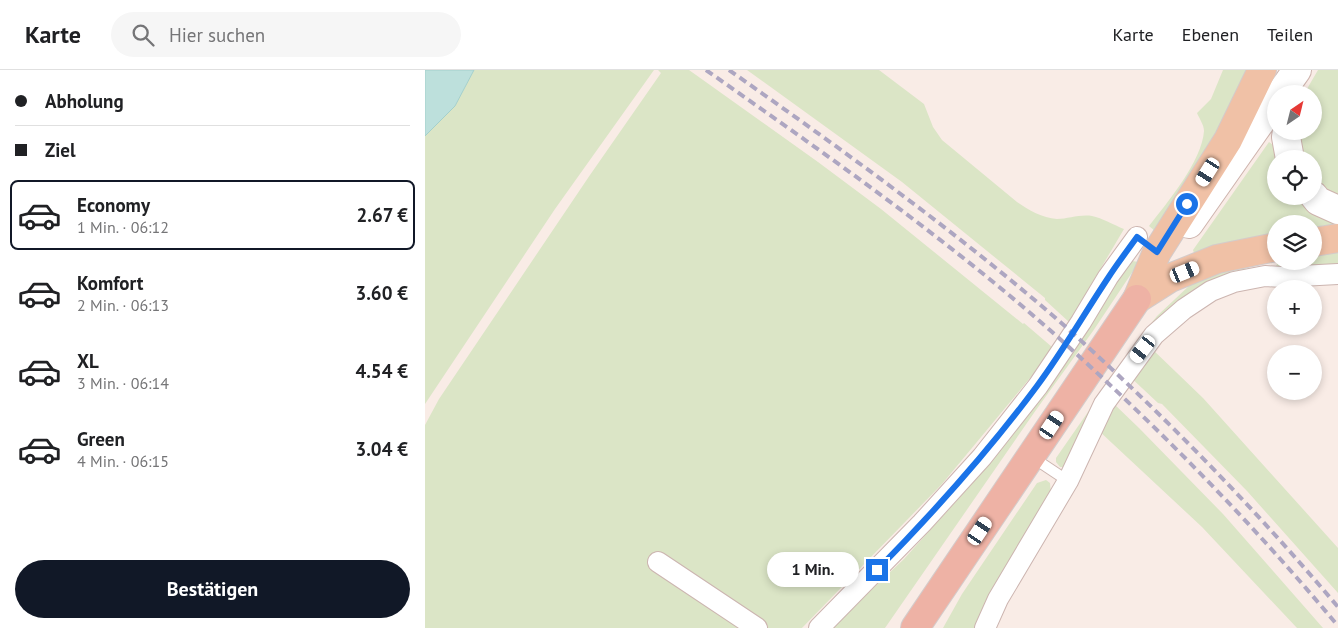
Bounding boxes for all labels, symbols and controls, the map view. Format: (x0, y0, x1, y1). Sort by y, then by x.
search box (111, 12, 461, 57)
text: Karte (25, 19, 81, 50)
icon: search (129, 21, 157, 49)
text: Hier suchen (169, 23, 265, 47)
text: Karte (1113, 23, 1154, 46)
text: Ebenen (1182, 23, 1239, 46)
text: Teilen (1267, 23, 1313, 46)
north arrow (1267, 85, 1323, 140)
map controls (1267, 85, 1322, 400)
text: Abholung (45, 89, 124, 113)
text: Ziel (45, 138, 76, 162)
button: locate (1267, 150, 1322, 205)
car (1193, 155, 1222, 189)
icon: car (17, 193, 62, 238)
text: Economy (77, 193, 150, 217)
route start (1176, 193, 1198, 215)
text: 2.67 € (356, 203, 408, 227)
button: layers (1267, 215, 1322, 270)
text: 1 Min. · 06:12 (77, 217, 169, 237)
car (1168, 259, 1201, 285)
icon: car (17, 271, 62, 316)
text: Komfort (77, 271, 143, 295)
button: + (1267, 280, 1322, 335)
text: 3.60 € (355, 281, 408, 305)
text: 2 Min. · 06:13 (77, 295, 169, 315)
car (1127, 333, 1158, 365)
button: − (1267, 345, 1322, 400)
icon: car (17, 349, 62, 394)
text: XL (77, 349, 99, 373)
text: 4.54 € (355, 359, 408, 383)
text: 3 Min. · 06:14 (77, 373, 169, 393)
car (1037, 408, 1066, 442)
icon: car (17, 427, 62, 472)
text: Green (77, 427, 125, 451)
text: 3.04 € (355, 437, 408, 461)
text: 4 Min. · 06:15 (77, 451, 169, 471)
car (965, 514, 994, 548)
callout: 1 Min. (767, 552, 859, 588)
text: 1 Min. (792, 559, 834, 579)
route end (866, 559, 888, 581)
button: Bestätigen (15, 560, 410, 618)

